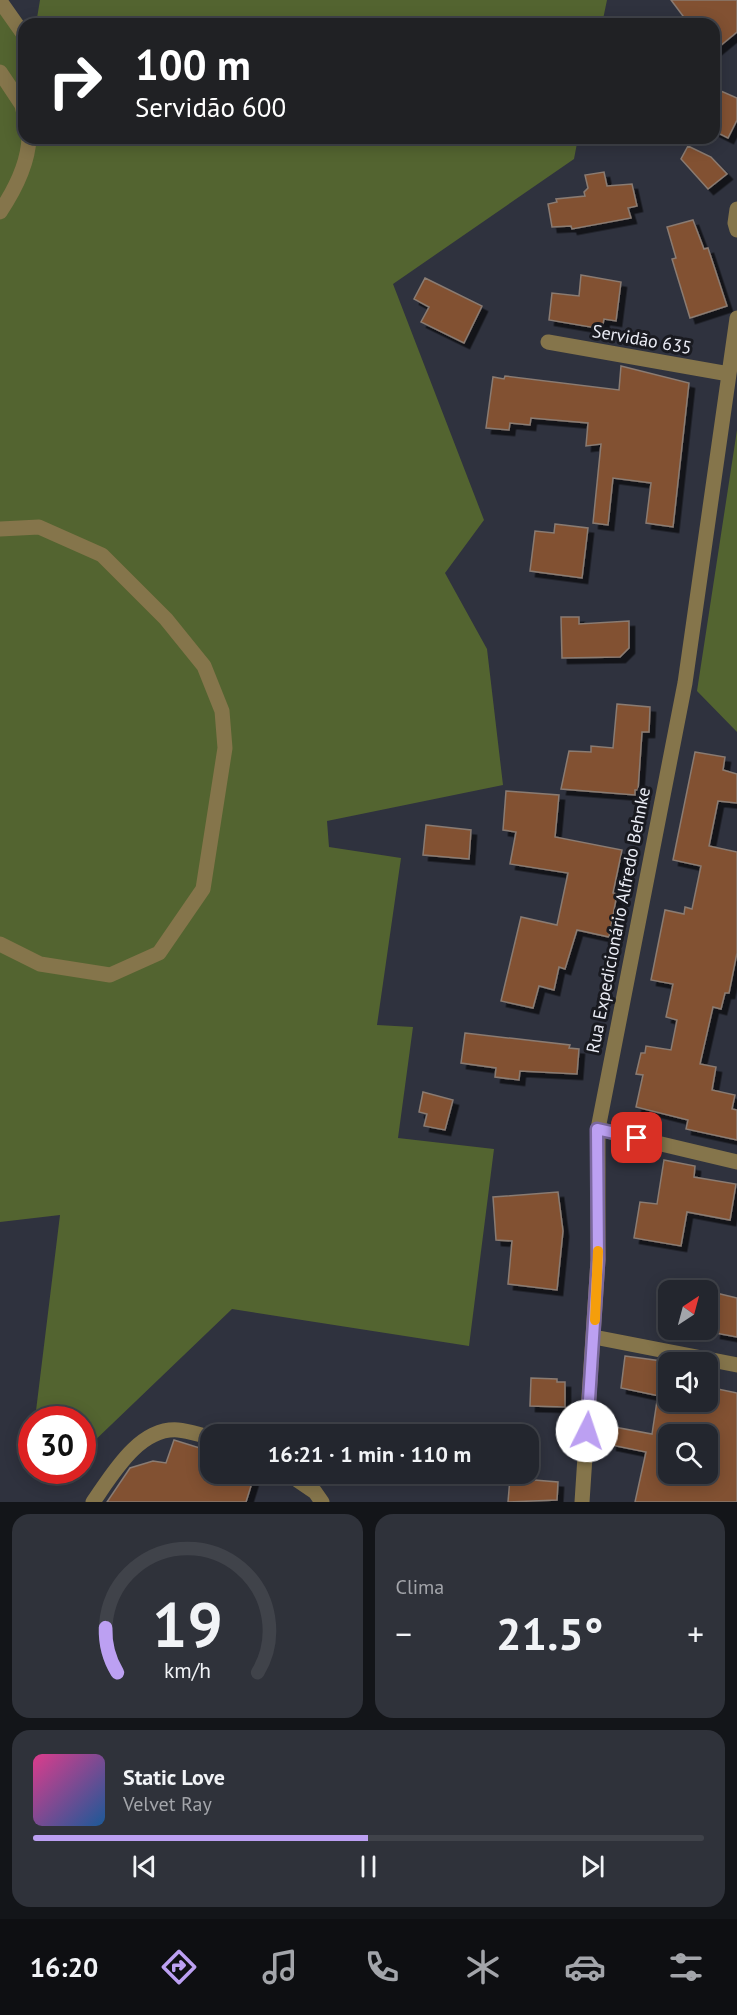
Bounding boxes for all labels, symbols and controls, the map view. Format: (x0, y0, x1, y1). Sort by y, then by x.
text: 100 m (135, 37, 251, 92)
icon: right (36, 42, 114, 120)
text: Servidão 600 (135, 90, 286, 124)
street label: Servidão 635 (590, 319, 694, 359)
street label: Rua Expedicionário Alfredo Behnke (581, 785, 655, 1055)
pin (611, 1112, 662, 1163)
icon: arrive (620, 1121, 653, 1154)
north arrow (658, 1280, 718, 1340)
map controls (658, 1280, 718, 1484)
button: sound (658, 1352, 718, 1412)
position arrow (555, 1399, 619, 1463)
speed limit sign: 30 (18, 1406, 96, 1484)
button: search (658, 1424, 718, 1484)
text: 16:21 · 1 min · 110 m (268, 1440, 471, 1468)
text: Clima (396, 1574, 444, 1600)
text: 19 (152, 1583, 223, 1664)
text: 21.5° (496, 1604, 603, 1662)
text: − (396, 1612, 412, 1655)
text: + (687, 1612, 704, 1655)
text: km/h (164, 1656, 211, 1684)
text: Static Love (123, 1763, 225, 1791)
text: Velvet Ray (123, 1791, 212, 1817)
icon: previous (128, 1850, 161, 1883)
icon: pause (352, 1850, 385, 1883)
icon: next (576, 1850, 609, 1883)
icon: directions (158, 1946, 200, 1988)
icon: music (259, 1946, 301, 1988)
icon: phone (361, 1946, 403, 1988)
icon: climate (462, 1946, 504, 1988)
icon: car (564, 1946, 606, 1988)
icon: filters (665, 1946, 707, 1988)
text: 16:20 (30, 1950, 98, 1984)

